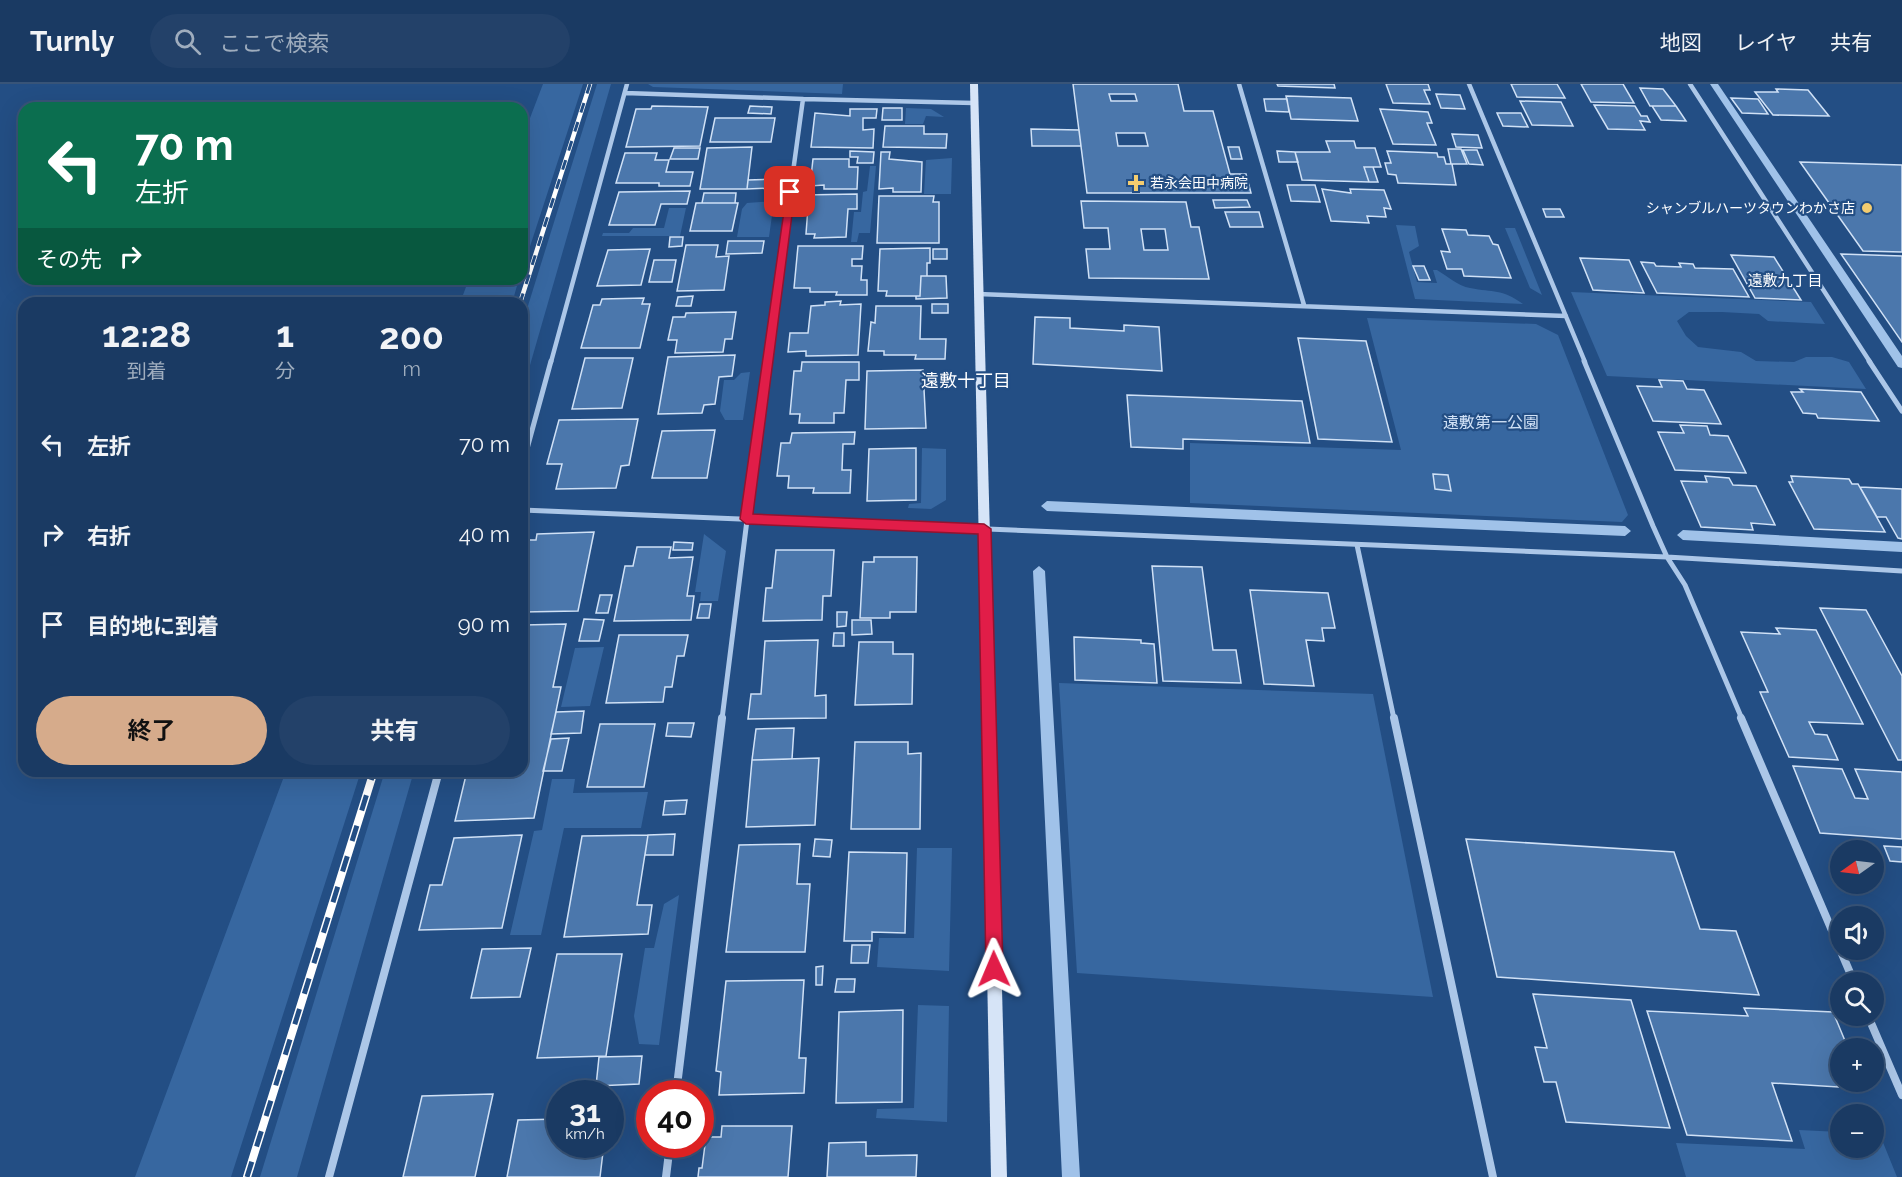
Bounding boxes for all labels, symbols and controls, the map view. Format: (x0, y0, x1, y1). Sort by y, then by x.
search box (150, 14, 570, 68)
text: Turnly (30, 25, 114, 58)
icon: search (171, 25, 204, 58)
text: ここで検索 (219, 30, 329, 56)
text: 地図 (1660, 30, 1702, 55)
text: レイヤ (1735, 30, 1797, 55)
text: 共有 (1830, 30, 1872, 55)
text: 70 m (135, 121, 234, 170)
icon: left (36, 126, 114, 204)
pin (764, 166, 815, 217)
marker: 若永会田中病院 (1127, 174, 1145, 192)
icon: arrive (773, 175, 806, 208)
place label: 若永会田中病院 (1150, 175, 1248, 191)
text: 左折 (135, 177, 189, 208)
place label: シャンブルハーツタウンわかさ店 (1646, 200, 1855, 216)
marker: シャンブルハーツタウンわかさ店 (1860, 201, 1874, 215)
icon: right (114, 240, 147, 273)
text: その先 (36, 246, 102, 272)
district label: 遠敷九丁目 (1747, 272, 1823, 290)
text: 12:28 (102, 313, 191, 355)
text: 1 (276, 313, 294, 355)
text: 200 (379, 315, 444, 357)
text: m (402, 357, 421, 381)
text: 到着 (127, 359, 167, 383)
text: 分 (275, 359, 295, 383)
district label: 遠敷十丁目 (921, 370, 1011, 391)
park label: 遠敷第一公園 (1443, 413, 1539, 432)
icon: left (36, 428, 69, 461)
text: 70 m (459, 431, 510, 457)
text: 左折 (87, 433, 131, 459)
icon: right (36, 518, 69, 551)
text: 40 m (459, 521, 510, 547)
text: 右折 (87, 523, 131, 549)
icon: arrive (36, 608, 69, 641)
text: 90 m (458, 611, 510, 637)
text: 目的地に到着 (87, 613, 219, 639)
button: 終了 (36, 696, 267, 765)
button: 共有 (279, 696, 510, 765)
north arrow (1830, 840, 1884, 894)
map controls (1830, 840, 1884, 1158)
button: sound (1830, 906, 1884, 960)
position arrow (962, 937, 1026, 1001)
button: search (1830, 972, 1884, 1026)
button: + (1830, 1038, 1884, 1092)
speed limit sign: 40 (636, 1080, 714, 1158)
text: 31 (569, 1094, 601, 1129)
button: − (1830, 1104, 1884, 1158)
text: km/h (565, 1125, 605, 1143)

